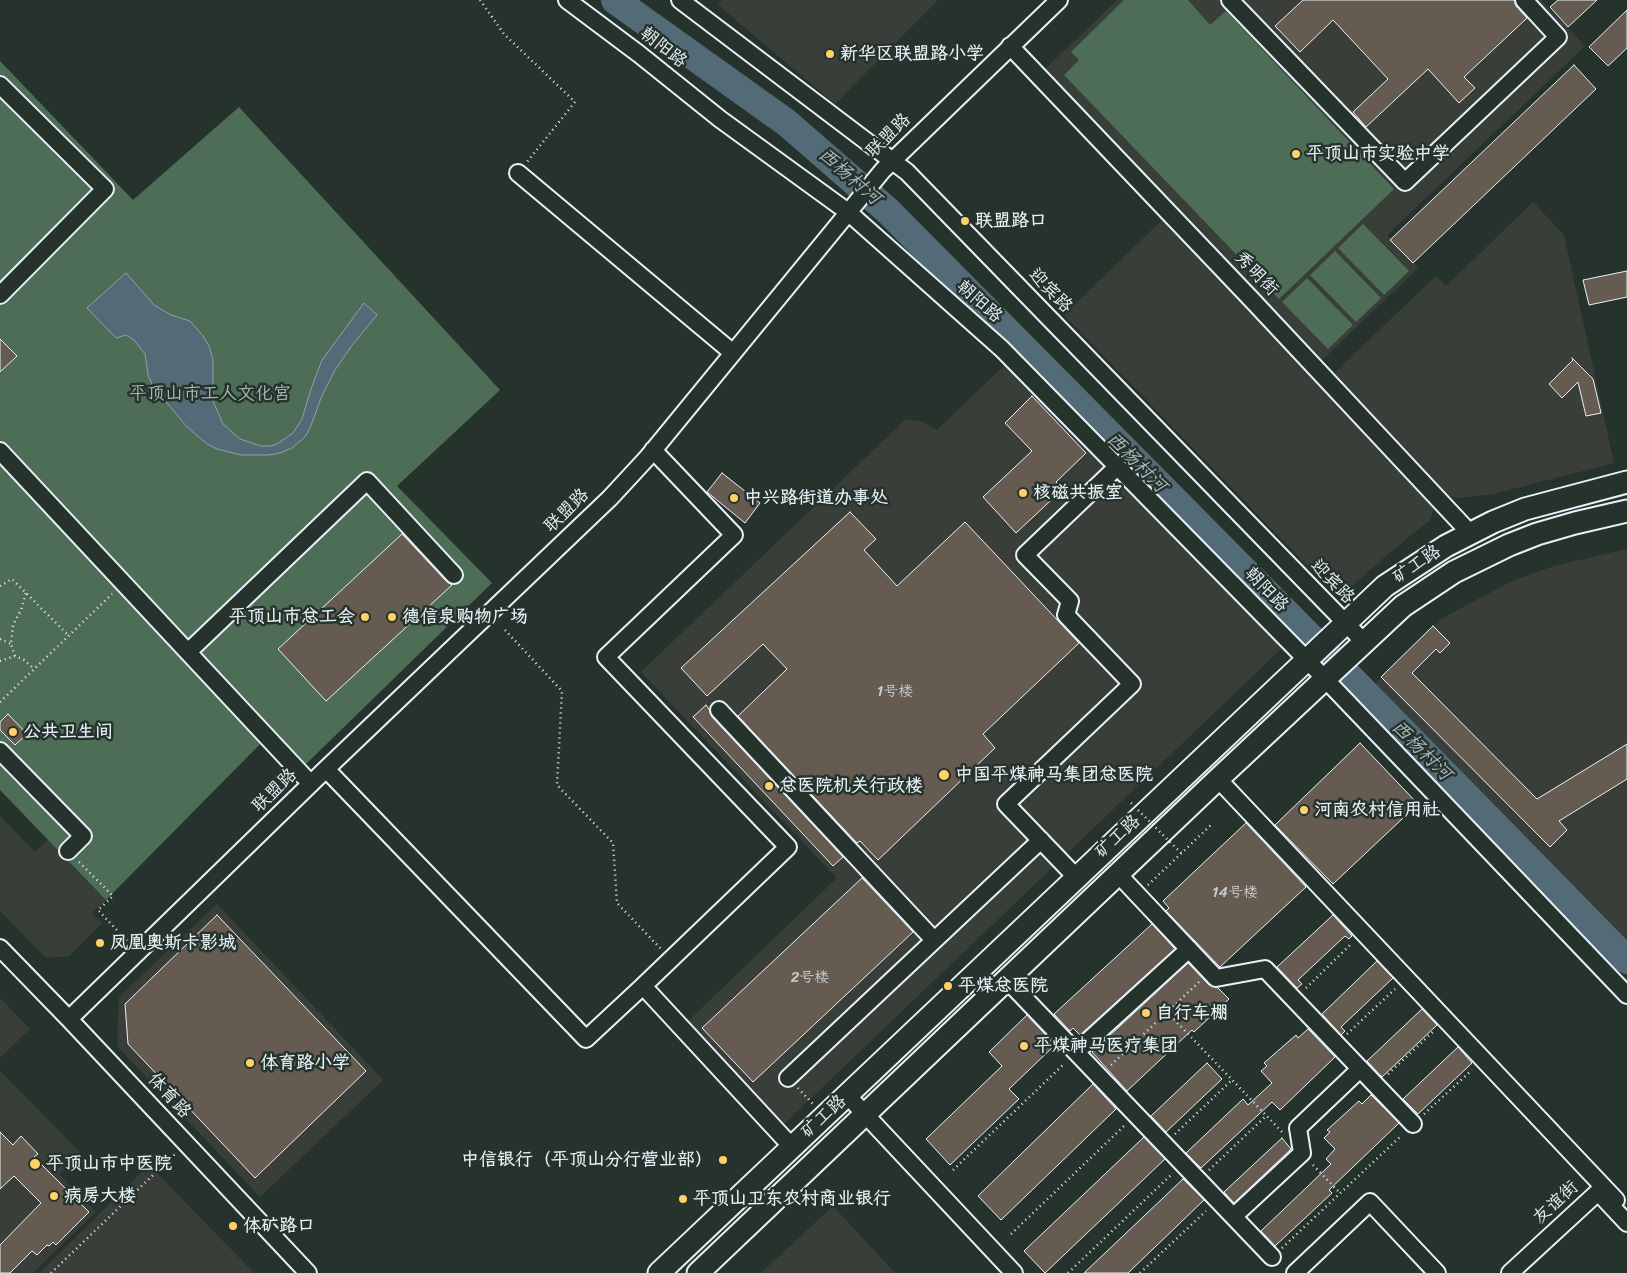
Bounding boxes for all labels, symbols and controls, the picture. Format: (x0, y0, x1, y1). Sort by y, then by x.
street label: 朝阳路 (635, 23, 691, 73)
place label: 新华区联盟路小学 (840, 43, 984, 65)
marker: 新华区联盟路小学 (824, 48, 836, 60)
street label: 联盟路 (862, 109, 916, 163)
water label: 西杨村河 (813, 143, 885, 211)
place label: 平顶山市实验中学 (1306, 143, 1450, 165)
marker: 平顶山市实验中学 (1290, 148, 1302, 160)
place label: 联盟路口 (975, 210, 1047, 232)
marker: 联盟路口 (959, 215, 971, 227)
street label: 秀明街 (1229, 247, 1283, 301)
street label: 迎宾路 (1023, 264, 1077, 318)
street label: 朝阳路 (952, 276, 1006, 328)
park label: 平顶山市工人文化宫 (129, 383, 291, 405)
water label: 西杨村河 (1101, 428, 1171, 498)
place label: 核磁共振室 (1033, 482, 1123, 504)
street label: 联盟路 (540, 484, 594, 538)
place label: 中兴路街道办事处 (744, 487, 888, 509)
marker: 核磁共振室 (1017, 487, 1029, 499)
marker: 中兴路街道办事处 (728, 492, 740, 504)
street label: 矿工路 (1389, 541, 1445, 589)
street label: 迎宾路 (1305, 555, 1359, 609)
street label: 朝阳路 (1239, 563, 1293, 617)
place label: 平顶山市总工会 (229, 606, 355, 628)
place label: 德信泉购物广场 (402, 606, 528, 628)
marker: 平顶山市总工会 (359, 611, 371, 623)
marker: 德信泉购物广场 (386, 611, 398, 623)
house number: 1号楼 (877, 683, 913, 701)
water label: 西杨村河 (1386, 716, 1456, 786)
place label: 公共卫生间 (23, 721, 113, 743)
marker: 公共卫生间 (7, 726, 19, 738)
street label: 联盟路 (248, 764, 302, 818)
place label: 中国平煤神马集团总医院 (955, 764, 1153, 786)
marker: 中国平煤神马集团总医院 (937, 768, 951, 782)
place label: 总医院机关行政楼 (779, 775, 923, 797)
marker: 总医院机关行政楼 (763, 780, 775, 792)
place label: 河南农村信用社 (1314, 799, 1440, 821)
marker: 河南农村信用社 (1298, 804, 1310, 816)
street label: 矿工路 (1091, 811, 1145, 863)
house number: 14号楼 (1212, 884, 1258, 902)
place label: 凤凰奥斯卡影城 (110, 932, 236, 954)
marker: 凤凰奥斯卡影城 (94, 937, 106, 949)
house number: 2号楼 (791, 969, 829, 987)
place label: 平煤总医院 (958, 975, 1048, 997)
marker: 平煤总医院 (942, 980, 954, 992)
place label: 自行车棚 (1156, 1002, 1228, 1024)
marker: 自行车棚 (1140, 1007, 1152, 1019)
place label: 平煤神马医疗集团 (1034, 1035, 1178, 1057)
marker: 平煤神马医疗集团 (1018, 1040, 1030, 1052)
place label: 体育路小学 (260, 1052, 350, 1074)
marker: 体育路小学 (244, 1057, 256, 1069)
street label: 体育路 (143, 1069, 195, 1123)
street label: 矿工路 (797, 1091, 851, 1143)
place label: 中信银行（平顶山分行营业部） (461, 1149, 713, 1171)
place label: 平顶山市中医院 (46, 1153, 172, 1175)
marker: 中信银行（平顶山分行营业部） (717, 1154, 729, 1166)
marker: 平顶山市中医院 (28, 1157, 42, 1171)
street label: 友谊街 (1529, 1177, 1583, 1229)
place label: 病房大楼 (64, 1185, 136, 1207)
place label: 平顶山卫东农村商业银行 (693, 1188, 891, 1210)
marker: 病房大楼 (48, 1190, 60, 1202)
marker: 平顶山卫东农村商业银行 (677, 1193, 689, 1205)
place label: 体矿路口 (243, 1215, 315, 1237)
marker: 体矿路口 (227, 1220, 239, 1232)

